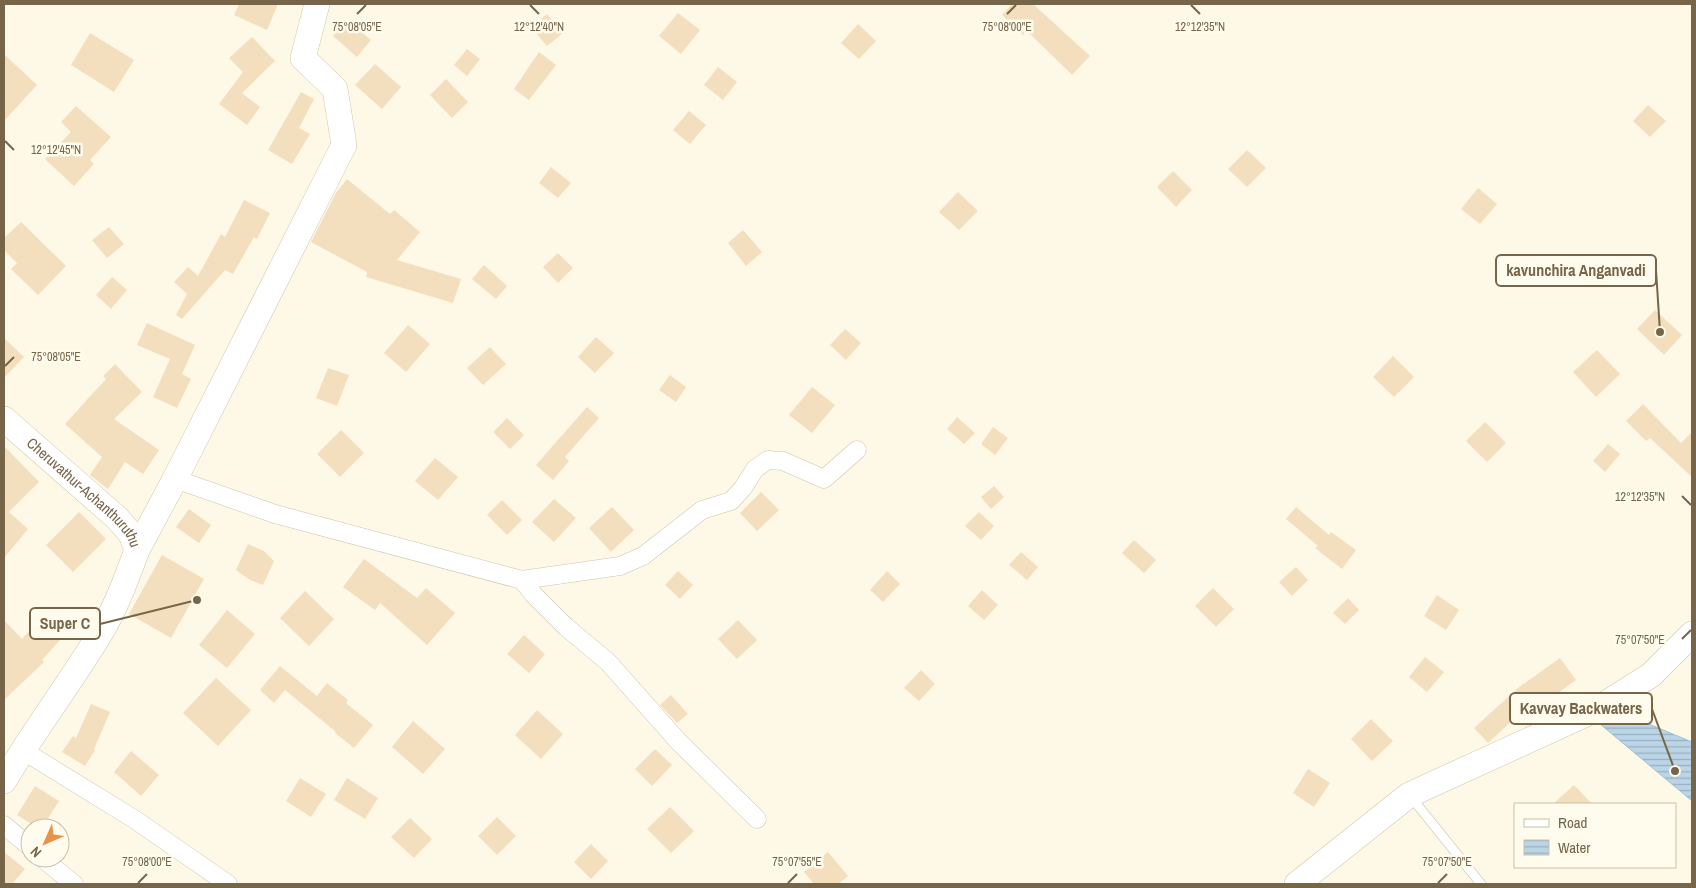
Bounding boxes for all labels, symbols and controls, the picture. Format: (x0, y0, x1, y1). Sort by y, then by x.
text: 75°08'05"E (332, 19, 382, 35)
text: 12°12'40"N (514, 19, 564, 35)
text: 75°08'00"E (982, 19, 1032, 35)
text: 12°12'35"N (1175, 19, 1225, 35)
text: 12°12'45"N (31, 142, 81, 158)
callout: kavunchira Anganvadi (1496, 255, 1656, 286)
text: kavunchira Anganvadi (1506, 259, 1646, 281)
text: 75°08'05"E (31, 349, 81, 365)
street label: Cheruvathur-Achanthuruthu (22, 432, 146, 550)
text: 12°12'35"N (1615, 489, 1665, 505)
callout: Super C (30, 608, 100, 639)
text: Super C (40, 612, 90, 634)
text: 75°07'50"E (1615, 632, 1665, 648)
callout: Kavvay Backwaters (1510, 693, 1652, 724)
text: Kavvay Backwaters (1520, 697, 1642, 719)
legend (1514, 803, 1676, 868)
text: Road (1558, 812, 1587, 833)
north arrow (20, 818, 70, 868)
text: Water (1558, 837, 1590, 858)
text: N (27, 843, 45, 861)
text: 75°08'00"E (122, 854, 172, 870)
text: 75°07'55"E (772, 854, 822, 870)
text: 75°07'50"E (1422, 854, 1472, 870)

